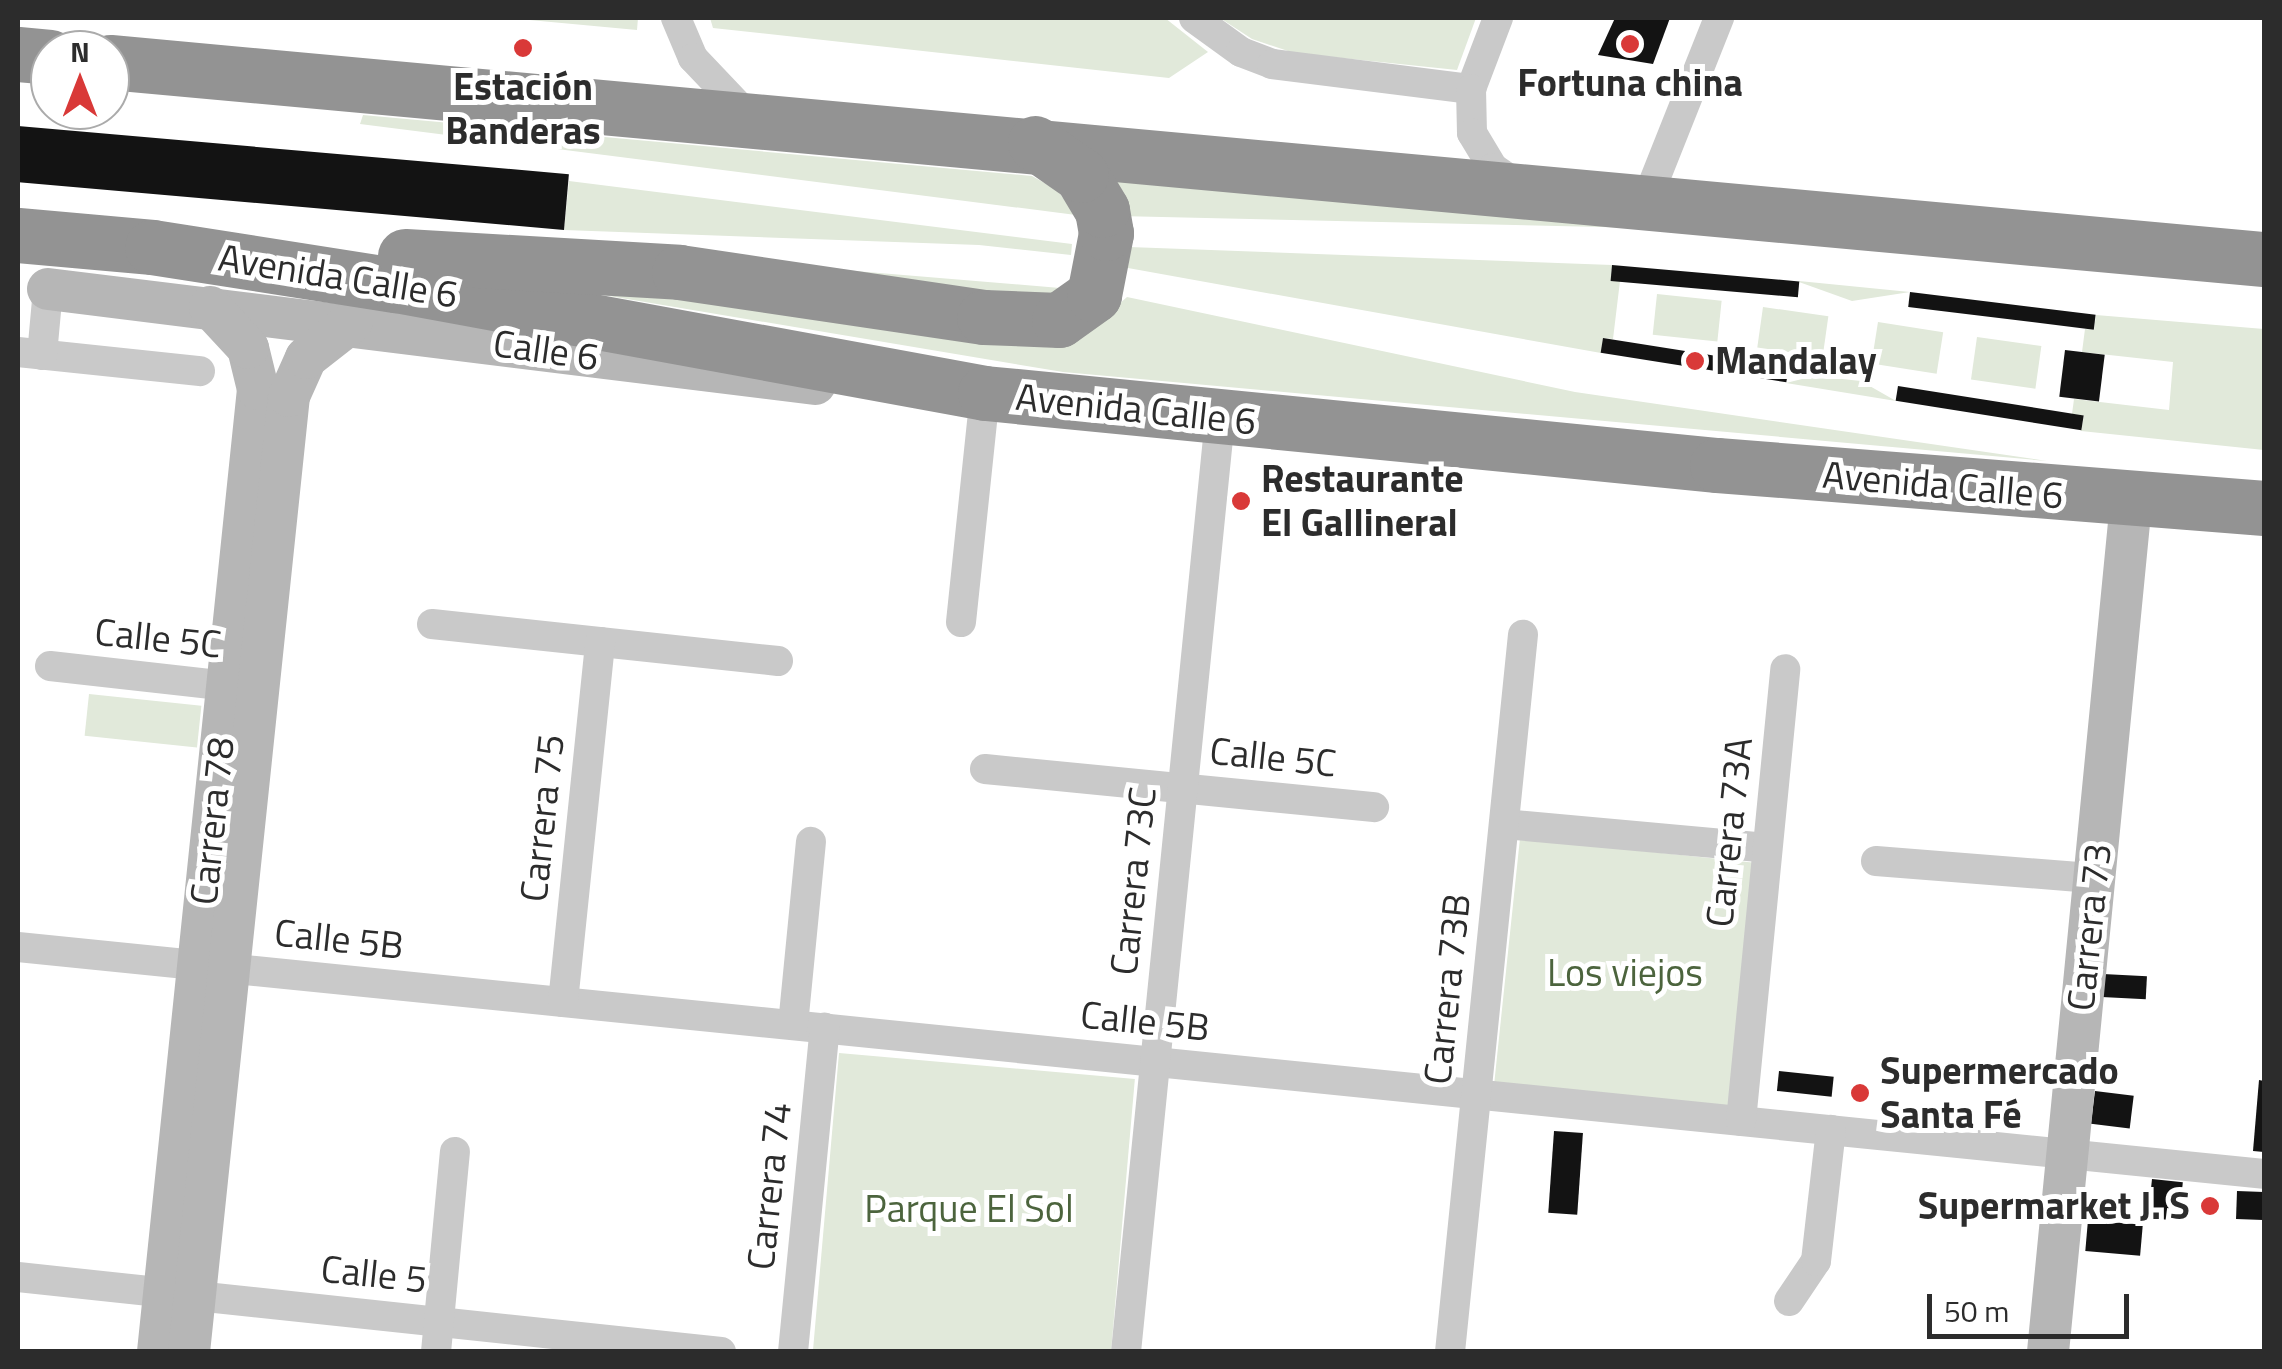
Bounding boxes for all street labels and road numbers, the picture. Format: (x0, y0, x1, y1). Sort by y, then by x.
street label: Avenida Calle 6 (215, 235, 461, 317)
street label: Calle 6 (490, 320, 602, 380)
street label: Avenida Calle 6 (1014, 374, 1258, 444)
street label: Avenida Calle 6 (1821, 452, 2065, 518)
street label: Calle 5C (93, 609, 223, 667)
street label: Calle 5C (1208, 728, 1338, 786)
street label: Carrera 75 (511, 732, 573, 904)
street label: Carrera 78 (181, 735, 243, 907)
street label: Carrera 73A (1696, 735, 1762, 929)
street label: Carrera 73C (1100, 785, 1166, 977)
street label: Carrera 73 (2058, 841, 2120, 1013)
street label: Carrera 73B (1414, 891, 1480, 1087)
street label: Calle 5B (272, 910, 406, 968)
street label: Calle 5B (1078, 992, 1212, 1050)
street label: Carrera 74 (738, 1100, 800, 1272)
street label: Calle 5 (319, 1246, 429, 1302)

